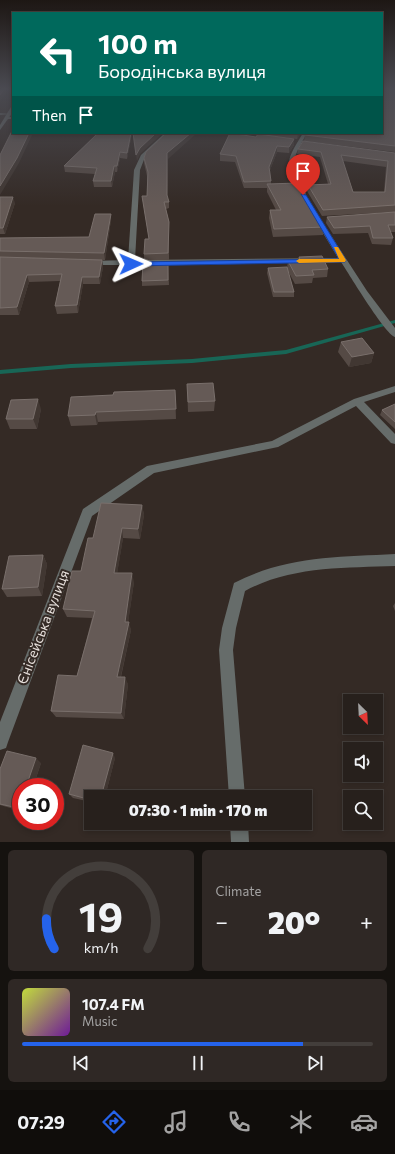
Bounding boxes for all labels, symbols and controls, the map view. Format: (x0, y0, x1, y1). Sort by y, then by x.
text: 100 m (98, 26, 178, 60)
icon: left (32, 28, 84, 80)
text: Бородінська вулиця (98, 60, 266, 82)
icon: arrive (75, 104, 97, 126)
text: Then (32, 106, 67, 124)
pin (286, 154, 320, 195)
icon: arrive (292, 160, 314, 182)
position arrow (110, 243, 152, 285)
street label: Єнісейська вулиця (13, 567, 72, 686)
north arrow (343, 694, 383, 734)
map controls (343, 694, 383, 830)
button: sound (343, 742, 383, 782)
speed limit sign: 30 (12, 778, 64, 830)
button: search (343, 790, 383, 830)
text: 07:30 · 1 min · 170 m (129, 801, 267, 819)
text: Climate (216, 883, 261, 899)
text: 19 (79, 889, 123, 940)
text: 20° (268, 903, 320, 940)
text: − (216, 908, 228, 935)
text: + (360, 908, 373, 935)
text: km/h (83, 937, 118, 955)
text: 107.4 FM (82, 995, 145, 1013)
text: Music (82, 1013, 117, 1029)
icon: previous (70, 1052, 92, 1074)
icon: pause (187, 1052, 209, 1074)
icon: next (304, 1052, 326, 1074)
icon: directions (100, 1108, 128, 1136)
icon: music (162, 1108, 190, 1136)
icon: phone (225, 1108, 253, 1136)
icon: climate (287, 1108, 315, 1136)
icon: car (350, 1108, 378, 1136)
text: 07:29 (17, 1111, 65, 1133)

